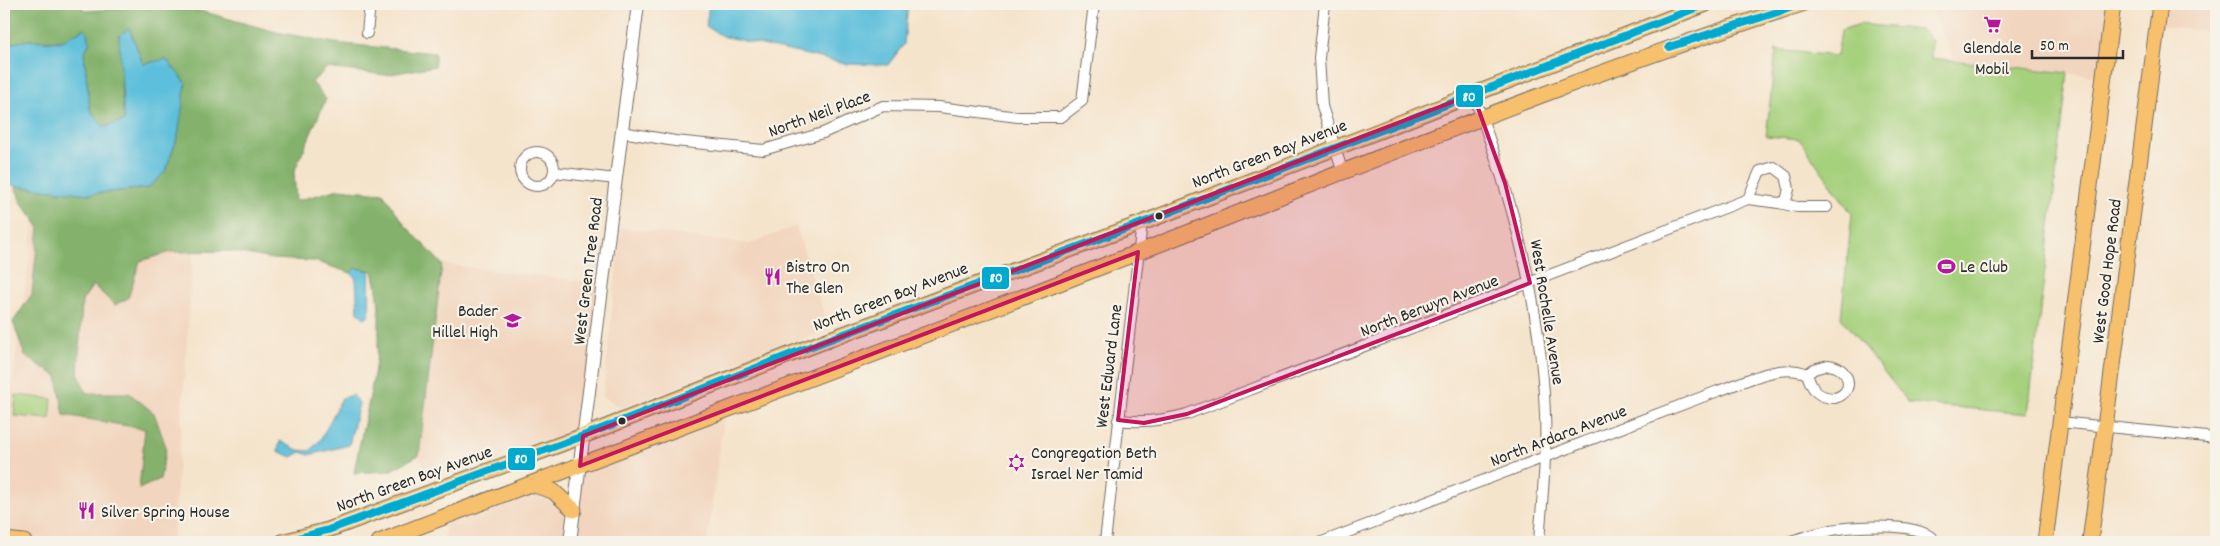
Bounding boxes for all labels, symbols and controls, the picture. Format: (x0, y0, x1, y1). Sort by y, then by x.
supermarket icon: Glendale Mobil (1982, 14, 2002, 34)
scale bar (2032, 28, 2124, 60)
text: 50 m (2040, 36, 2069, 58)
place label: Glendale Mobil (1963, 37, 2021, 83)
line badge: 80 (1455, 84, 1484, 108)
street label: North Neil Place (765, 85, 875, 145)
text: 80 (1462, 88, 1476, 108)
street label: North Green Bay Avenue (1189, 114, 1351, 196)
street label: West Green Tree Road (568, 196, 611, 346)
street label: West Good Hope Road (2087, 198, 2130, 345)
unlabelled marker (1154, 211, 1164, 221)
street label: West Rochelle Avenue (1522, 238, 1569, 387)
place label: Bistro On The Glen (786, 256, 850, 302)
sports icon: Le Club (1936, 256, 1956, 276)
place label: Le Club (1960, 256, 2008, 281)
street label: North Green Bay Avenue (810, 257, 972, 339)
restaurant icon: Bistro On The Glen (762, 266, 782, 286)
line badge: 80 (981, 266, 1010, 290)
text: 80 (989, 269, 1003, 289)
street label: North Berwyn Avenue (1357, 269, 1503, 345)
place label: Bader Hillel High (432, 300, 498, 346)
street label: West Edward Lane (1090, 303, 1130, 430)
school or university icon: Bader Hillel High (502, 310, 522, 330)
street label: North Ardara Avenue (1487, 400, 1631, 475)
unlabelled marker (617, 416, 627, 426)
street label: North Green Bay Avenue (333, 440, 496, 520)
place label: Congregation Beth Israel Ner Tamid (1031, 442, 1157, 488)
line badge: 80 (507, 447, 536, 471)
text: 80 (514, 450, 528, 470)
synagogue icon: Congregation Beth Israel Ner Tamid (1007, 452, 1027, 472)
restaurant icon: Silver Spring House (77, 501, 97, 521)
place label: Silver Spring House (101, 501, 230, 526)

